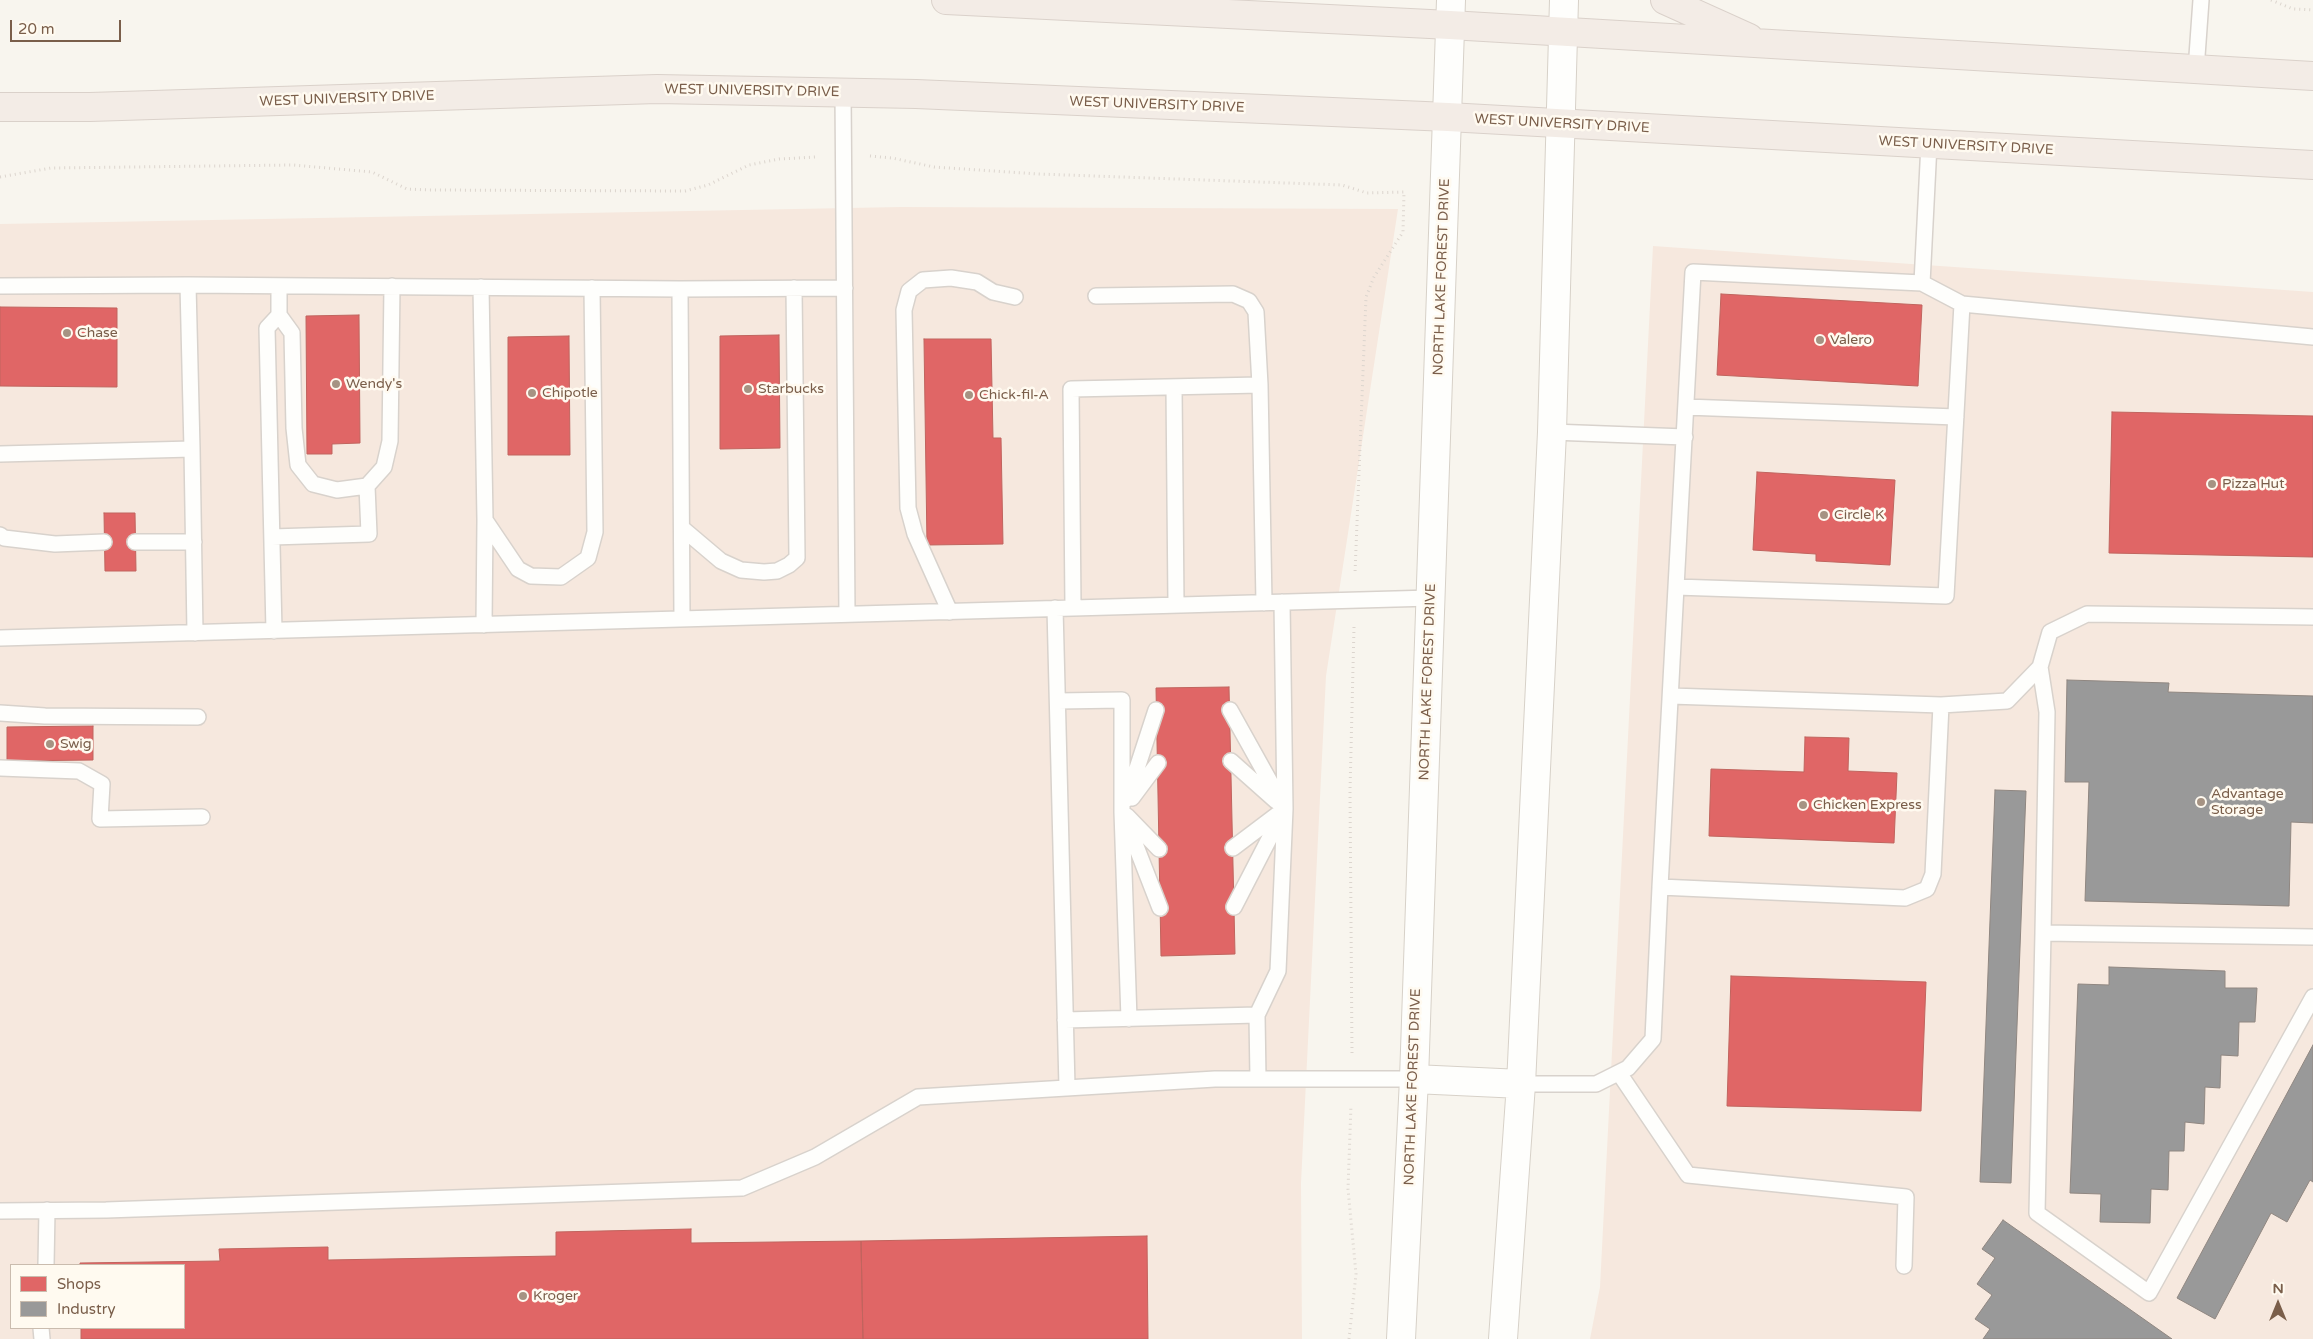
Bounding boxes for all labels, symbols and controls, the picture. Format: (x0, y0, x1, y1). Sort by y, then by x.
scale bar (12, 10, 124, 42)
text: 20 m (18, 20, 55, 38)
street label: WEST UNIVERSITY DRIVE (664, 81, 840, 101)
street label: WEST UNIVERSITY DRIVE (259, 88, 435, 110)
street label: WEST UNIVERSITY DRIVE (1069, 94, 1245, 116)
street label: WEST UNIVERSITY DRIVE (1474, 111, 1650, 137)
street label: WEST UNIVERSITY DRIVE (1878, 133, 2054, 159)
street label: NORTH LAKE FOREST DRIVE (1430, 178, 1454, 376)
place label: Chase (77, 325, 118, 341)
marker: Chase (61, 327, 73, 339)
place label: Valero (1830, 332, 1872, 348)
marker: Valero (1814, 334, 1826, 346)
place label: Wendy's (346, 376, 402, 392)
marker: Wendy's (330, 378, 342, 390)
place label: Starbucks (758, 381, 824, 397)
marker: Starbucks (742, 383, 754, 395)
place label: Chipotle (542, 385, 598, 401)
marker: Chipotle (526, 387, 538, 399)
place label: Chick-fil-A (979, 387, 1049, 403)
marker: Chick-fil-A (963, 389, 975, 401)
place label: Pizza Hut (2222, 476, 2284, 492)
marker: Pizza Hut (2206, 478, 2218, 490)
place label: Circle K (1834, 507, 1884, 523)
marker: Circle K (1818, 509, 1830, 521)
street label: NORTH LAKE FOREST DRIVE (1416, 583, 1440, 781)
place label: Swig (60, 736, 92, 752)
marker: Swig (44, 738, 56, 750)
place label: Advantage Storage (2211, 786, 2284, 819)
marker: Advantage Storage (2195, 796, 2207, 808)
place label: Chicken Express (1813, 797, 1922, 813)
marker: Chicken Express (1797, 799, 1809, 811)
street label: NORTH LAKE FOREST DRIVE (1401, 988, 1425, 1186)
legend (10, 1264, 185, 1329)
text: Shops (57, 1275, 101, 1293)
north arrow (2253, 1279, 2303, 1329)
text: N (2272, 1280, 2284, 1297)
place label: Kroger (533, 1288, 578, 1304)
marker: Kroger (517, 1290, 529, 1302)
text: Industry (57, 1300, 116, 1318)

